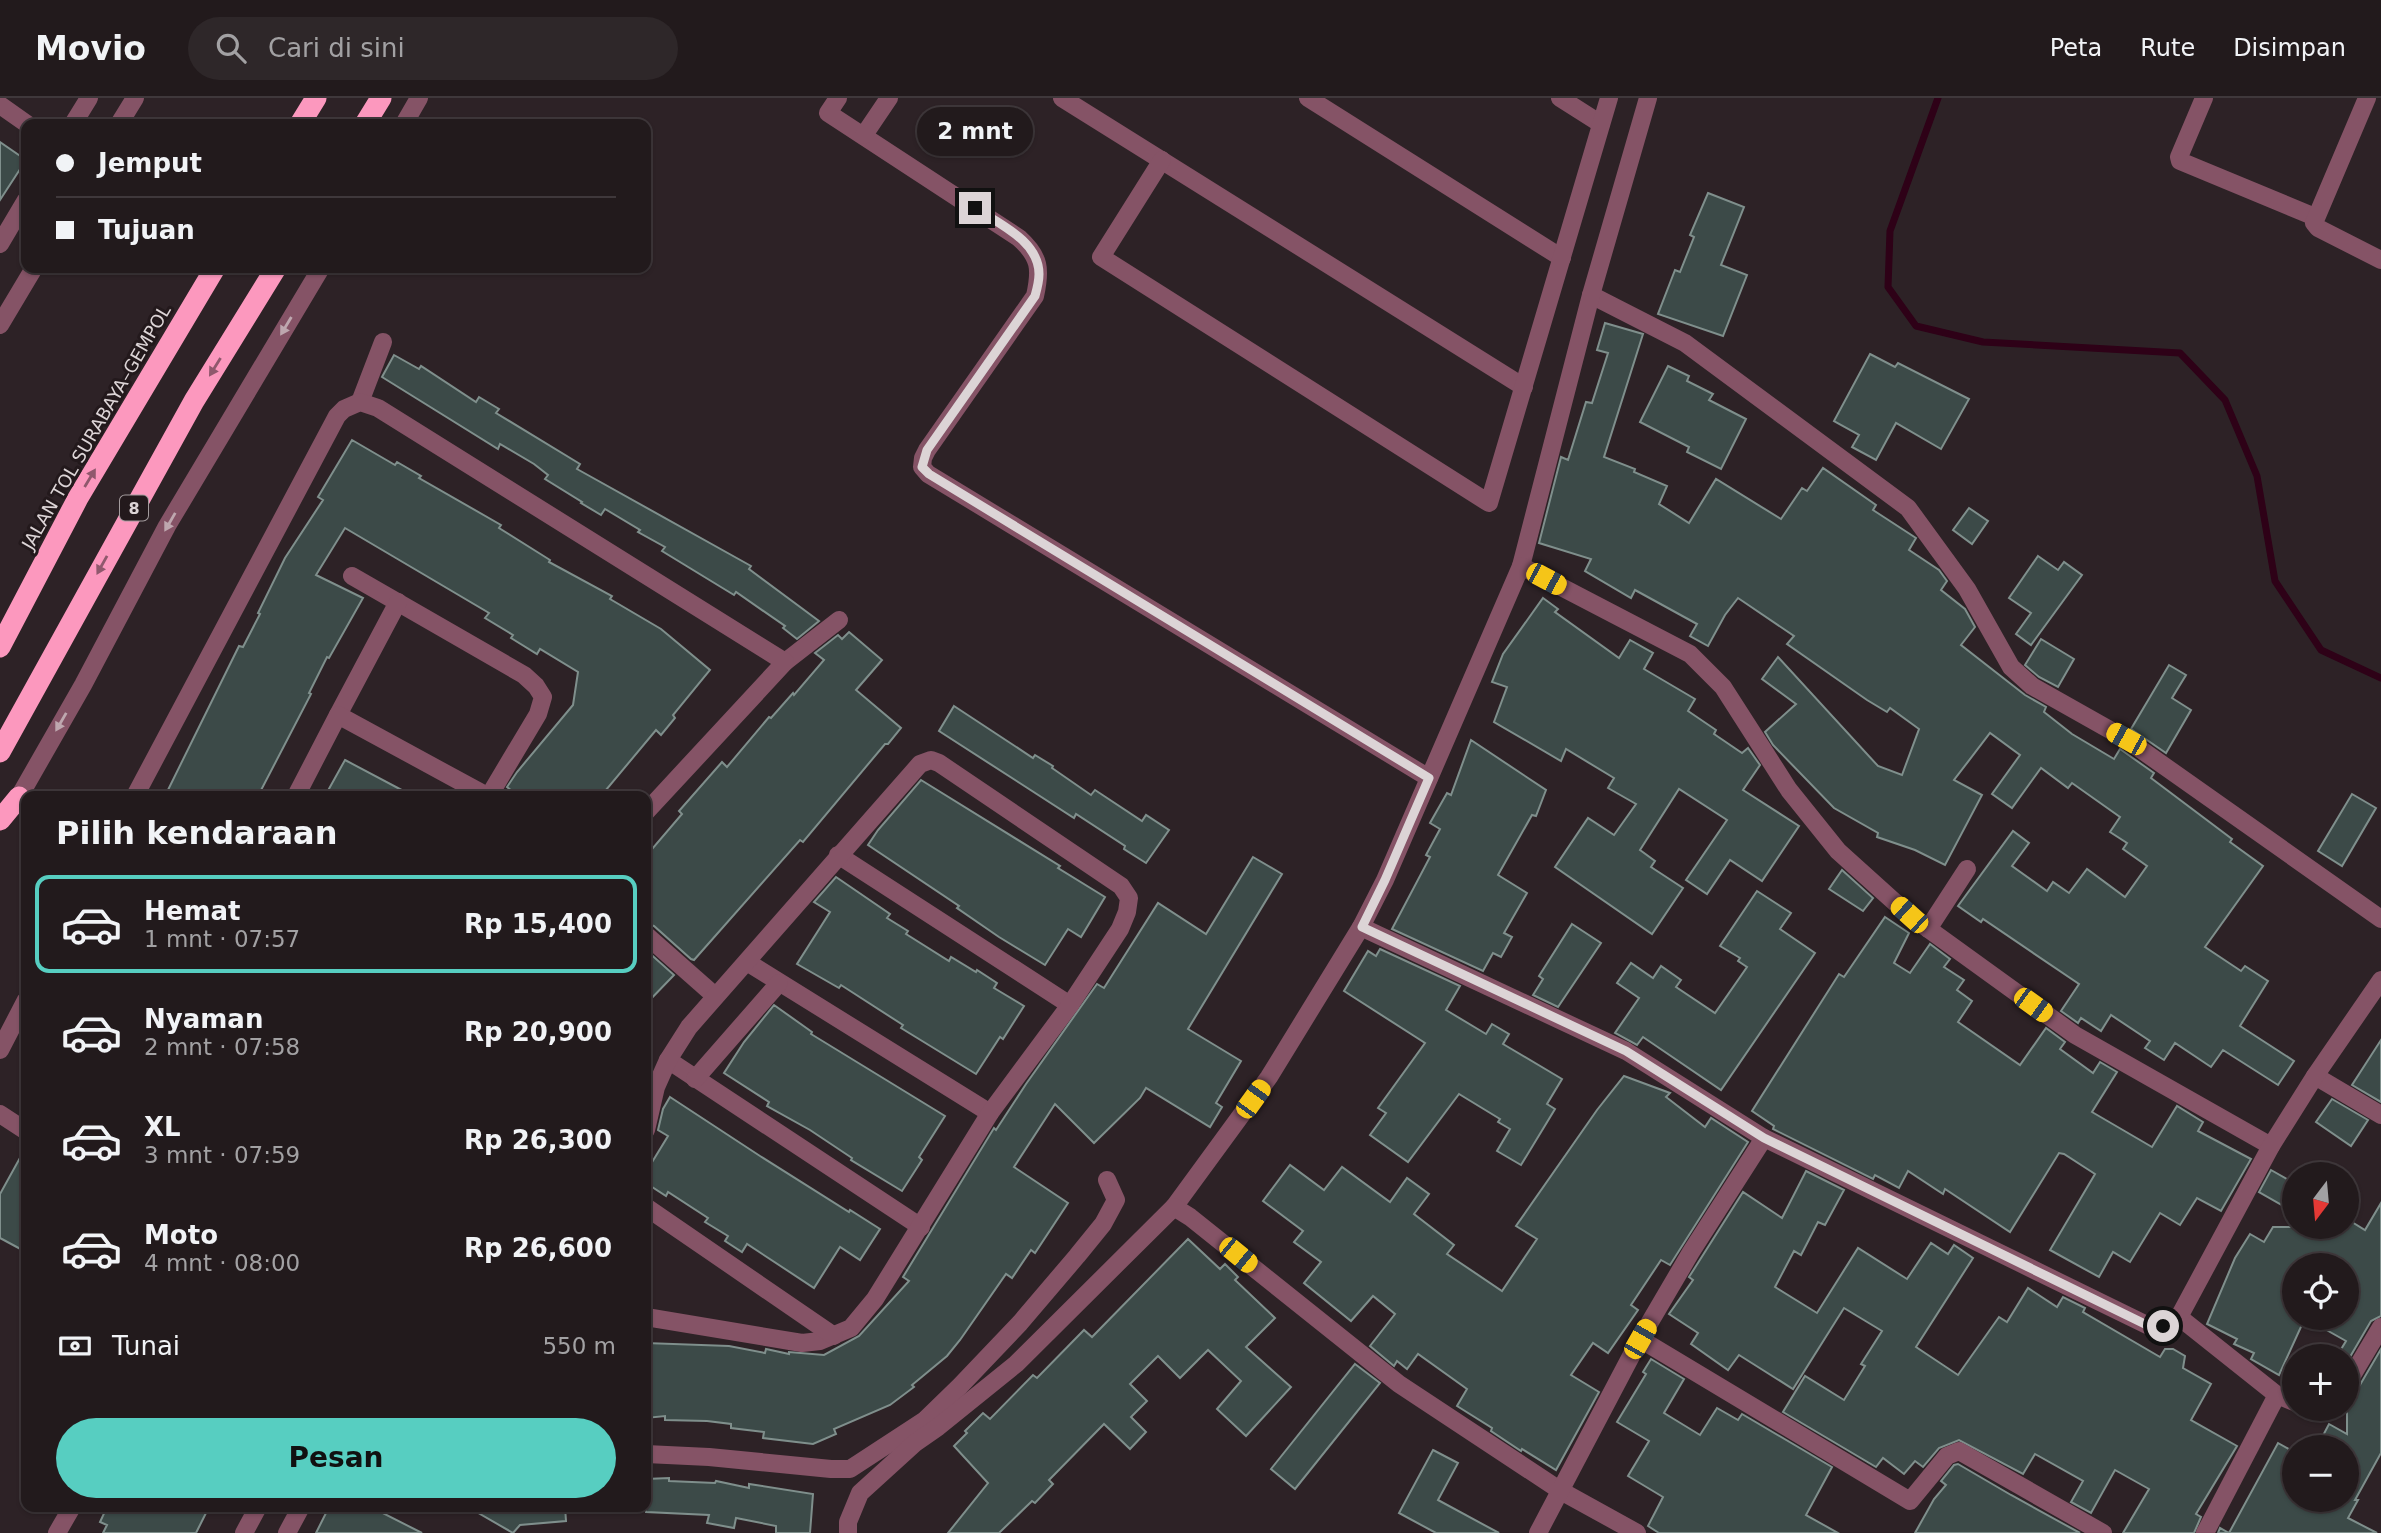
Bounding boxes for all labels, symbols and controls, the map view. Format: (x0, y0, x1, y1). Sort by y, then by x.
search box (188, 17, 678, 80)
text: Movio (35, 29, 146, 68)
icon: search (212, 29, 250, 67)
text: Cari di sini (268, 33, 405, 63)
text: Peta (2050, 34, 2102, 62)
text: Rute (2140, 34, 2195, 62)
text: Disimpan (2233, 34, 2346, 62)
callout: 2 mnt (917, 106, 1033, 155)
text: 2 mnt (937, 118, 1013, 144)
text: Jemput (98, 148, 202, 178)
route end (959, 192, 991, 224)
text: Tujuan (98, 215, 195, 245)
street label: JALAN TOL SURABAYA–GEMPOL (17, 301, 175, 554)
one-way arrow (280, 317, 292, 336)
one-way arrow (208, 358, 221, 377)
one-way arrow (84, 469, 96, 488)
road number: 8 (120, 496, 148, 520)
one-way arrow (164, 512, 176, 532)
one-way arrow (96, 555, 108, 575)
car (1523, 560, 1570, 598)
one-way arrow (55, 712, 67, 732)
car (2103, 720, 2150, 758)
text: Pilih kendaraan (56, 814, 337, 852)
icon: car (60, 893, 123, 956)
car (1887, 893, 1932, 937)
text: Hemat (144, 896, 240, 926)
text: Rp 15,400 (464, 909, 612, 939)
text: 1 mnt · 07:57 (144, 926, 300, 952)
car (2010, 984, 2057, 1026)
icon: car (60, 1001, 123, 1064)
text: Nyaman (144, 1004, 263, 1034)
text: Rp 20,900 (464, 1017, 612, 1047)
text: 2 mnt · 07:58 (144, 1034, 300, 1060)
car (1233, 1076, 1274, 1122)
icon: car (60, 1109, 123, 1172)
text: XL (144, 1112, 181, 1142)
text: Rp 26,300 (464, 1125, 612, 1155)
text: 3 mnt · 07:59 (144, 1142, 300, 1168)
north arrow (2282, 1162, 2359, 1239)
map controls (2282, 1162, 2359, 1512)
icon: car (60, 1217, 123, 1280)
text: Moto (144, 1220, 218, 1250)
text: Rp 26,600 (464, 1233, 612, 1263)
car (1216, 1234, 1261, 1276)
text: 4 mnt · 08:00 (144, 1250, 300, 1276)
button: locate (2282, 1253, 2359, 1330)
route start (2147, 1310, 2179, 1342)
car (1621, 1316, 1660, 1362)
icon: cash (56, 1327, 94, 1365)
text: Tunai (112, 1331, 180, 1361)
text: 550 m (542, 1333, 616, 1359)
button: + (2282, 1344, 2359, 1421)
button: Pesan (56, 1418, 616, 1498)
button: − (2282, 1435, 2359, 1512)

